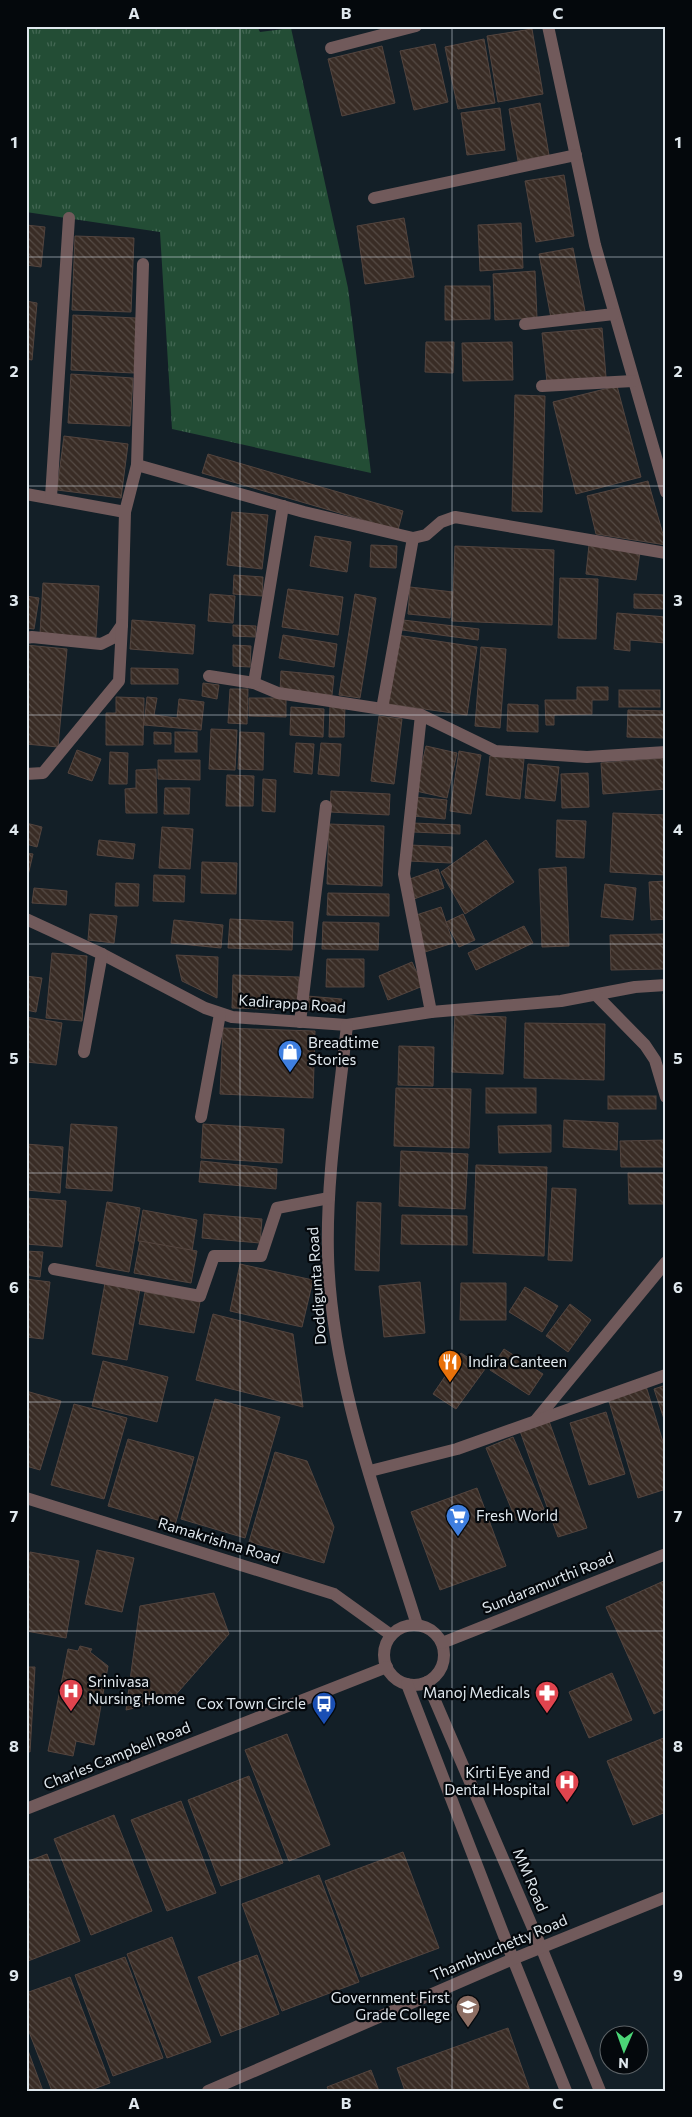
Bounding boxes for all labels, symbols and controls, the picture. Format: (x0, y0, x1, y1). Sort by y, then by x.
text: A (128, 3, 140, 22)
text: B (341, 3, 352, 22)
text: C (553, 3, 564, 22)
text: 1 (10, 132, 18, 151)
text: 1 (674, 132, 682, 151)
text: 2 (9, 361, 19, 380)
text: 2 (673, 361, 683, 380)
text: 3 (9, 590, 19, 609)
text: 3 (673, 590, 683, 609)
text: 4 (9, 819, 19, 838)
text: 4 (673, 819, 683, 838)
street label: Kadirappa Road (238, 990, 346, 1016)
place label: Breadtime Stories (308, 1033, 379, 1068)
shop icon: Breadtime Stories (277, 1039, 303, 1073)
text: 5 (9, 1048, 19, 1067)
text: 5 (673, 1048, 683, 1067)
street label: Doddigunta Road (303, 1226, 329, 1346)
text: 6 (9, 1277, 19, 1296)
text: 6 (673, 1277, 683, 1296)
restaurant icon: Indira Canteen (437, 1349, 463, 1383)
place label: Indira Canteen (468, 1352, 567, 1370)
supermarket icon: Fresh World (445, 1503, 471, 1537)
text: 7 (10, 1506, 19, 1525)
place label: Fresh World (476, 1506, 558, 1524)
text: 7 (674, 1506, 683, 1525)
street label: Ramakrishna Road (156, 1513, 282, 1567)
street label: Sundaramurthi Road (479, 1548, 616, 1617)
place label: Srinivasa Nursing Home (88, 1672, 185, 1707)
hospital icon: Srinivasa Nursing Home (58, 1678, 84, 1712)
pharmacy icon: Manoj Medicals (534, 1680, 560, 1714)
place label: Manoj Medicals (423, 1683, 530, 1701)
bus stop icon: Cox Town Circle (311, 1691, 337, 1725)
place label: Cox Town Circle (197, 1694, 306, 1712)
street label: Charles Campbell Road (41, 1717, 193, 1793)
text: 8 (9, 1736, 19, 1755)
text: 8 (673, 1736, 683, 1755)
place label: Kirti Eye and Dental Hospital (444, 1763, 550, 1798)
hospital icon: Kirti Eye and Dental Hospital (554, 1769, 580, 1803)
street label: MM Road (510, 1845, 552, 1914)
street label: Thambhuchetty Road (428, 1910, 570, 1984)
text: 9 (9, 1965, 19, 1984)
text: 9 (673, 1965, 683, 1984)
place label: Government First Grade College (331, 1988, 450, 2023)
school or university icon: Government First Grade College (455, 1994, 481, 2028)
north arrow (600, 2024, 650, 2074)
text: N (618, 2055, 629, 2072)
text: A (128, 2093, 140, 2112)
text: B (341, 2093, 352, 2112)
text: C (553, 2093, 564, 2112)

